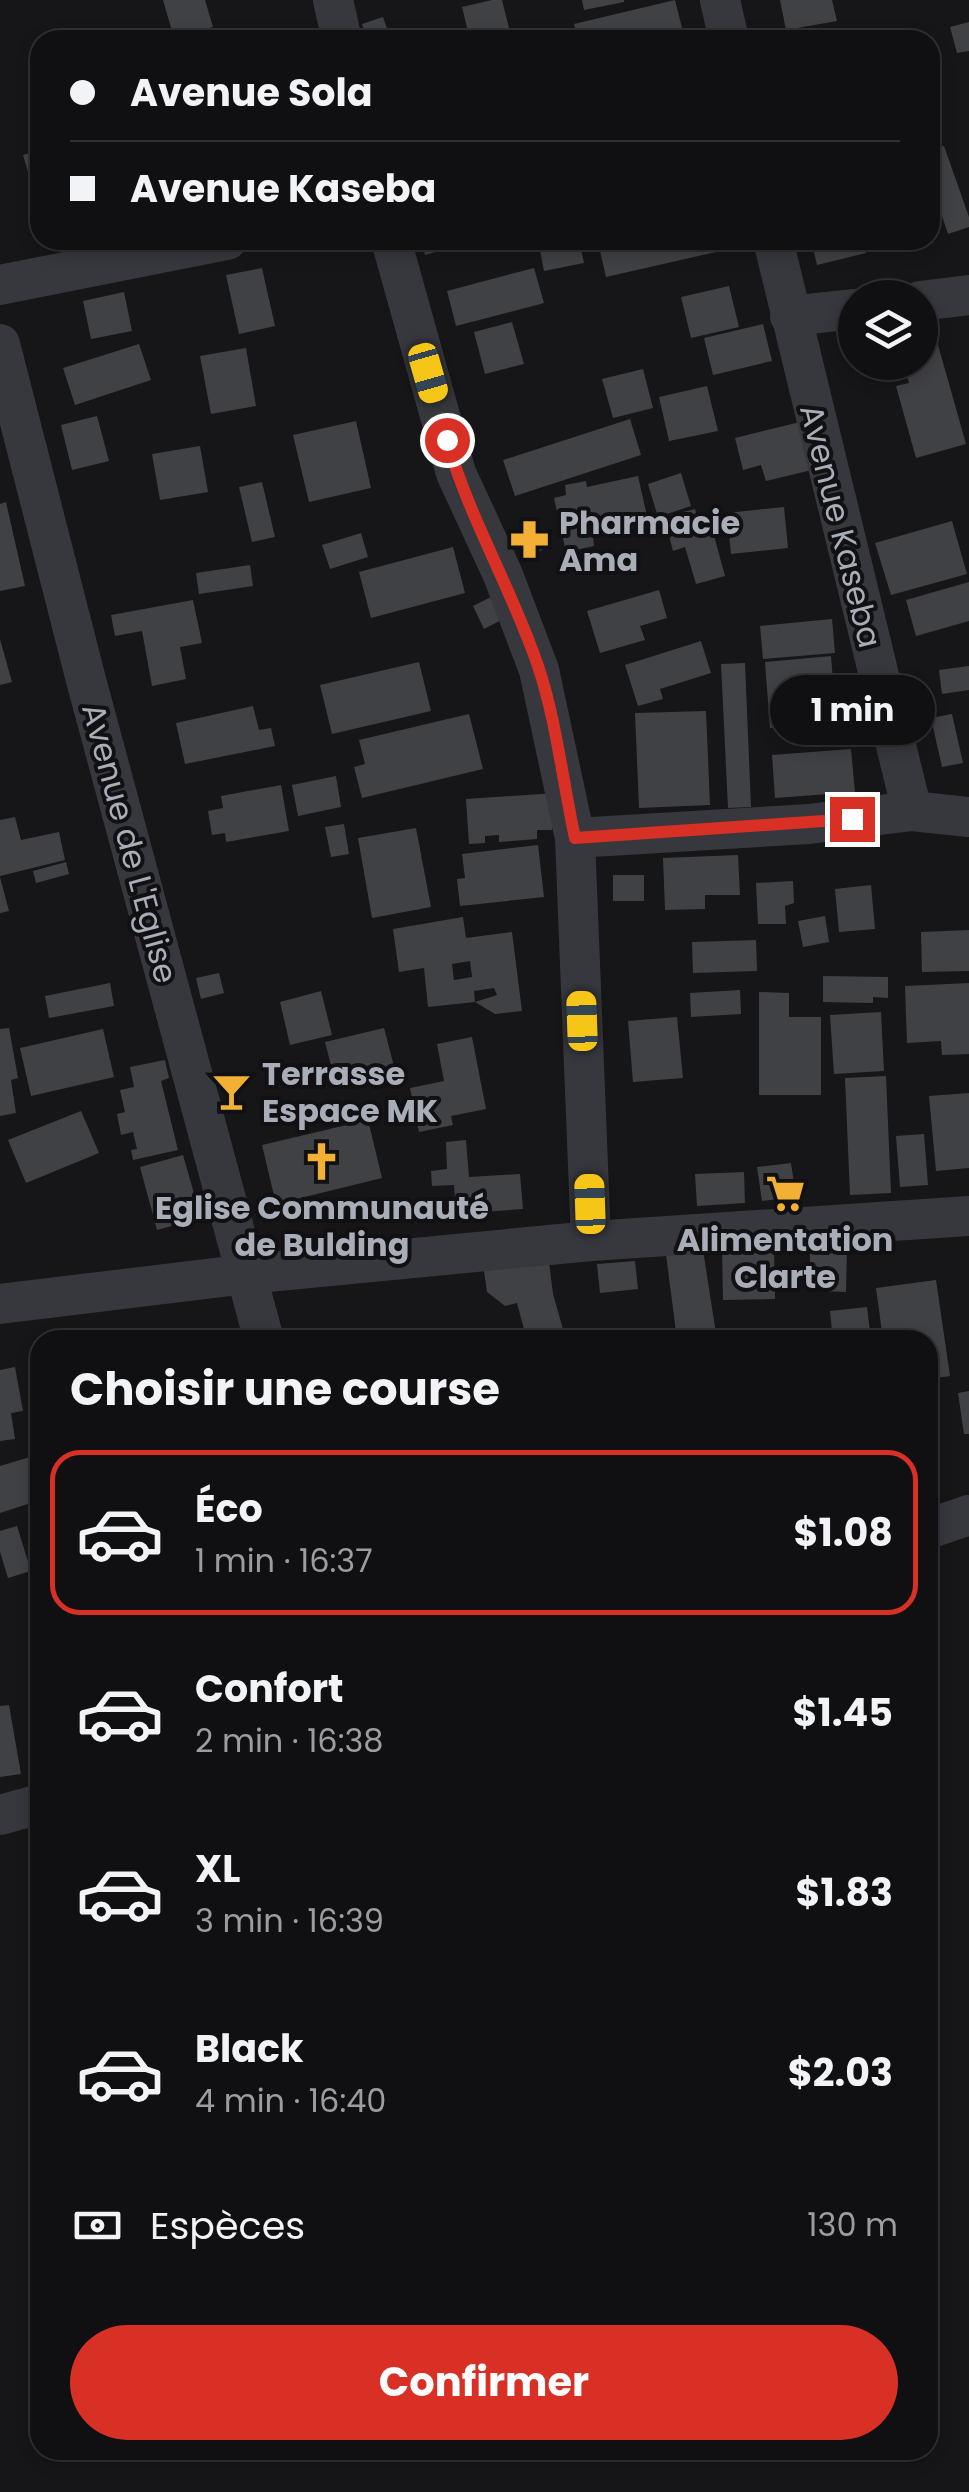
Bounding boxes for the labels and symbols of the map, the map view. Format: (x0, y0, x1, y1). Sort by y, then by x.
car (405, 340, 451, 406)
street label: Avenue Kaseba (789, 400, 893, 652)
route start (425, 418, 470, 463)
place label: Pharmacie Ama (559, 500, 740, 582)
pharmacy icon: Pharmacie Ama (508, 519, 550, 561)
callout: 1 min (770, 674, 934, 744)
street label: Avenue de L'Eglise (71, 698, 189, 988)
route end (830, 797, 875, 842)
car (566, 990, 598, 1052)
place label: Terrasse Espace MK (262, 1051, 438, 1133)
bar icon: Terrasse Espace MK (211, 1070, 253, 1112)
church icon: Eglise Communauté de Bulding (301, 1141, 343, 1183)
car (574, 1173, 606, 1235)
supermarket icon: Alimentation Clarte (764, 1173, 806, 1215)
place label: Eglise Communauté de Bulding (155, 1185, 489, 1267)
place label: Alimentation Clarte (677, 1217, 893, 1299)

